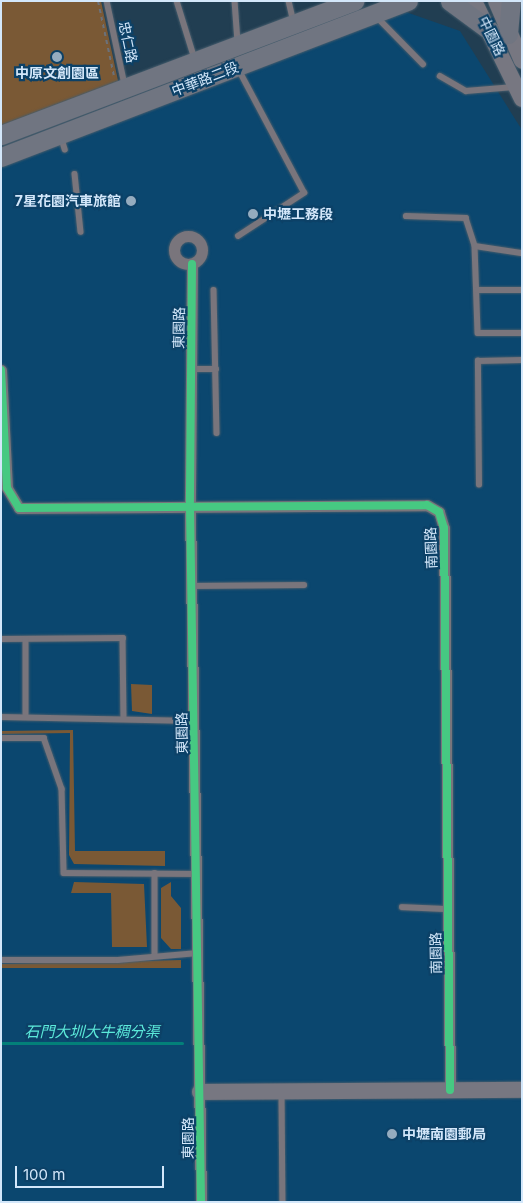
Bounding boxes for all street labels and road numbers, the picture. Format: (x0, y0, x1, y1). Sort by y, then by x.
street label: 中園路 (475, 13, 509, 59)
street label: 忠仁路 (115, 20, 141, 64)
street label: 中華路二段 (169, 59, 241, 99)
street label: 東園路 (170, 307, 188, 349)
street label: 南園路 (422, 527, 440, 569)
street label: 東園路 (173, 712, 191, 754)
street label: 南園路 (427, 932, 445, 974)
street label: 東園路 (180, 1117, 196, 1159)

